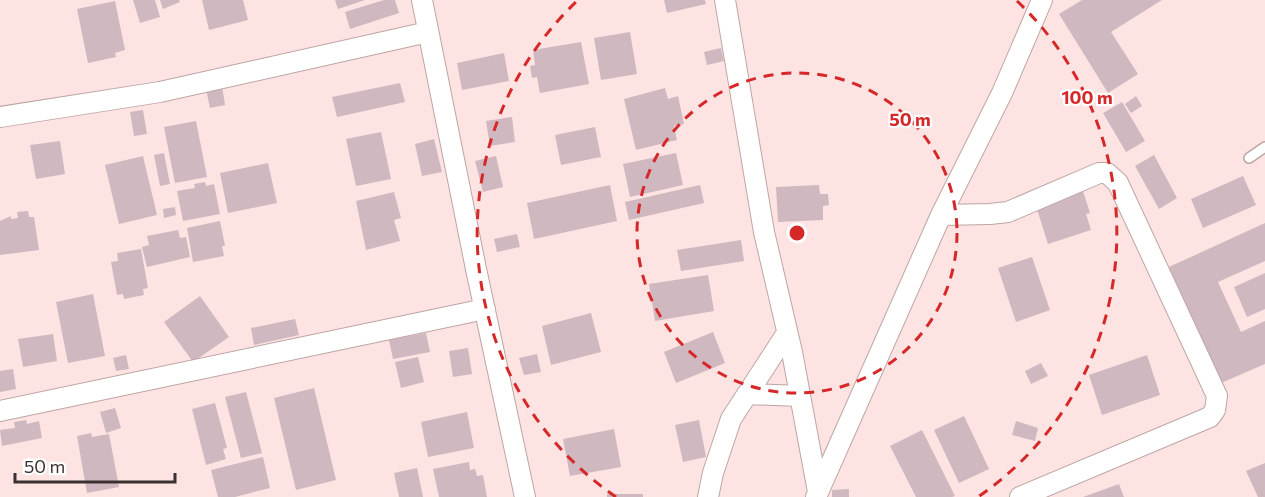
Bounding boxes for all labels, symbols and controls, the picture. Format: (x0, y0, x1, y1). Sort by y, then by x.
text: 100 m (1061, 86, 1113, 108)
text: 50 m (889, 108, 931, 130)
centre of rings (787, 223, 807, 243)
scale bar (15, 446, 176, 484)
text: 50 m (24, 455, 65, 477)

